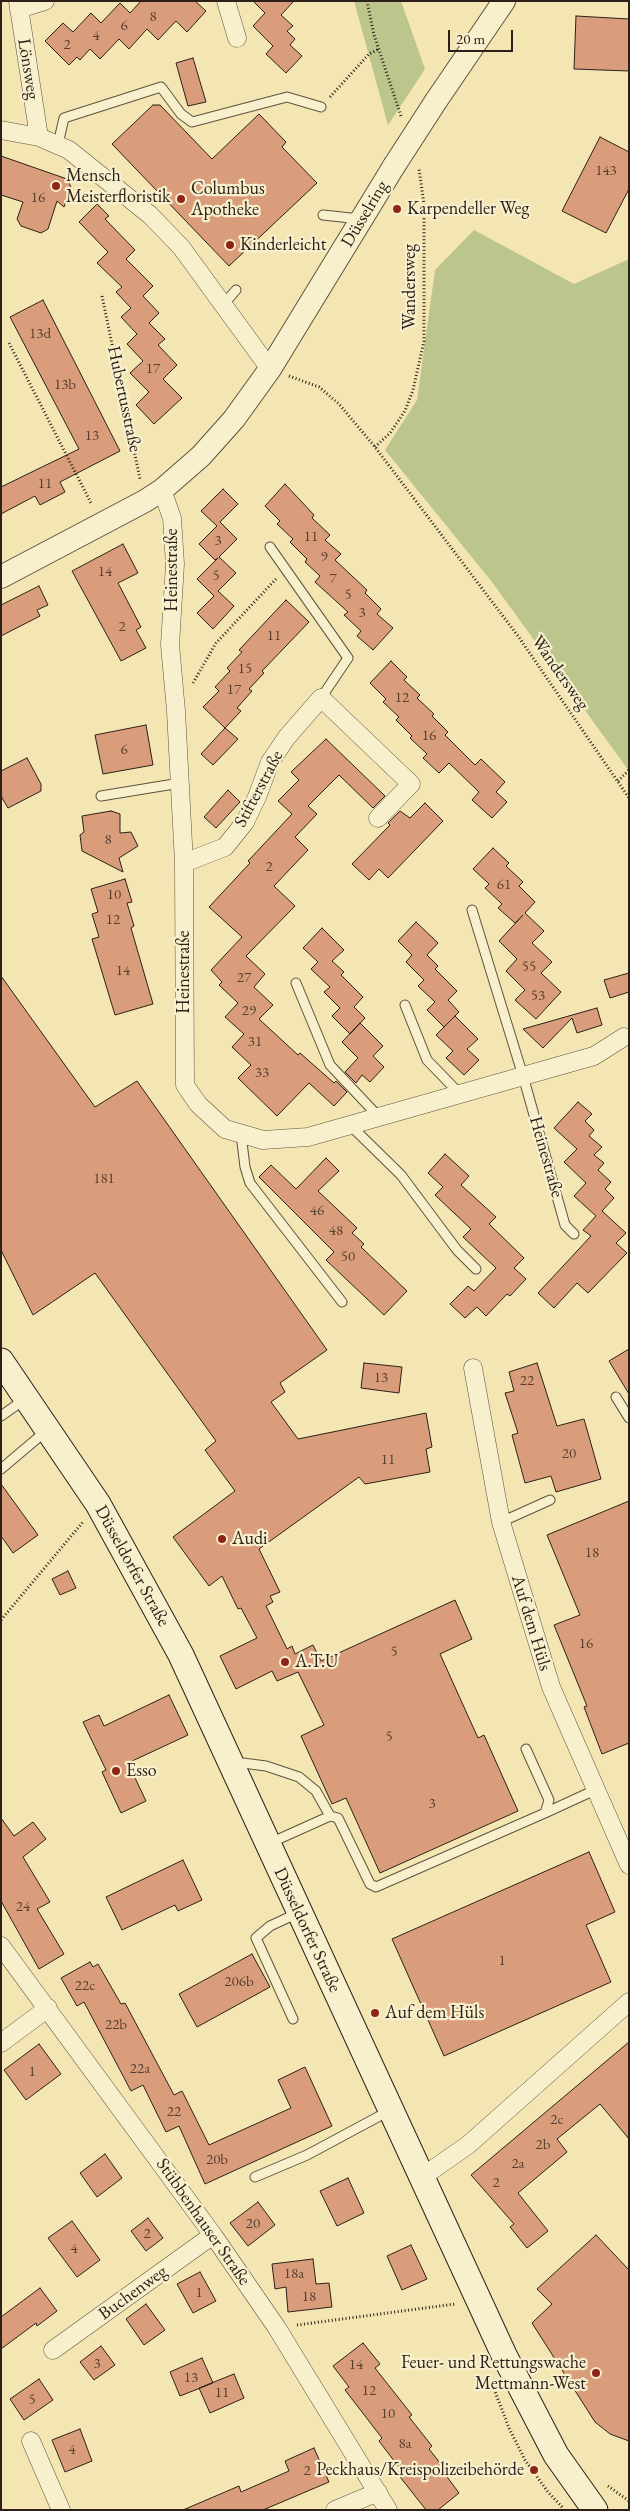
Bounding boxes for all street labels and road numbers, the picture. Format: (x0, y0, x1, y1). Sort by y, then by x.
street label: Lönsweg (13, 37, 43, 101)
street label: Düsselring (337, 177, 393, 251)
street label: Wandersweg (399, 244, 421, 330)
street label: Hubertusstraße (102, 344, 146, 454)
street label: Heinestraße (161, 528, 183, 612)
street label: Wandersweg (526, 632, 594, 714)
street label: Stifterstraße (230, 747, 288, 831)
street label: Heinestraße (173, 930, 195, 1014)
street label: Heinestraße (524, 1114, 568, 1200)
street label: Düsseldorfer Straße (90, 1502, 174, 1630)
street label: Auf dem Hüls (506, 1572, 556, 1674)
street label: Düsseldorfer Straße (269, 1864, 345, 1996)
street label: Stübbenhauser Straße (151, 2154, 255, 2290)
street label: Buchenweg (95, 2261, 171, 2325)

